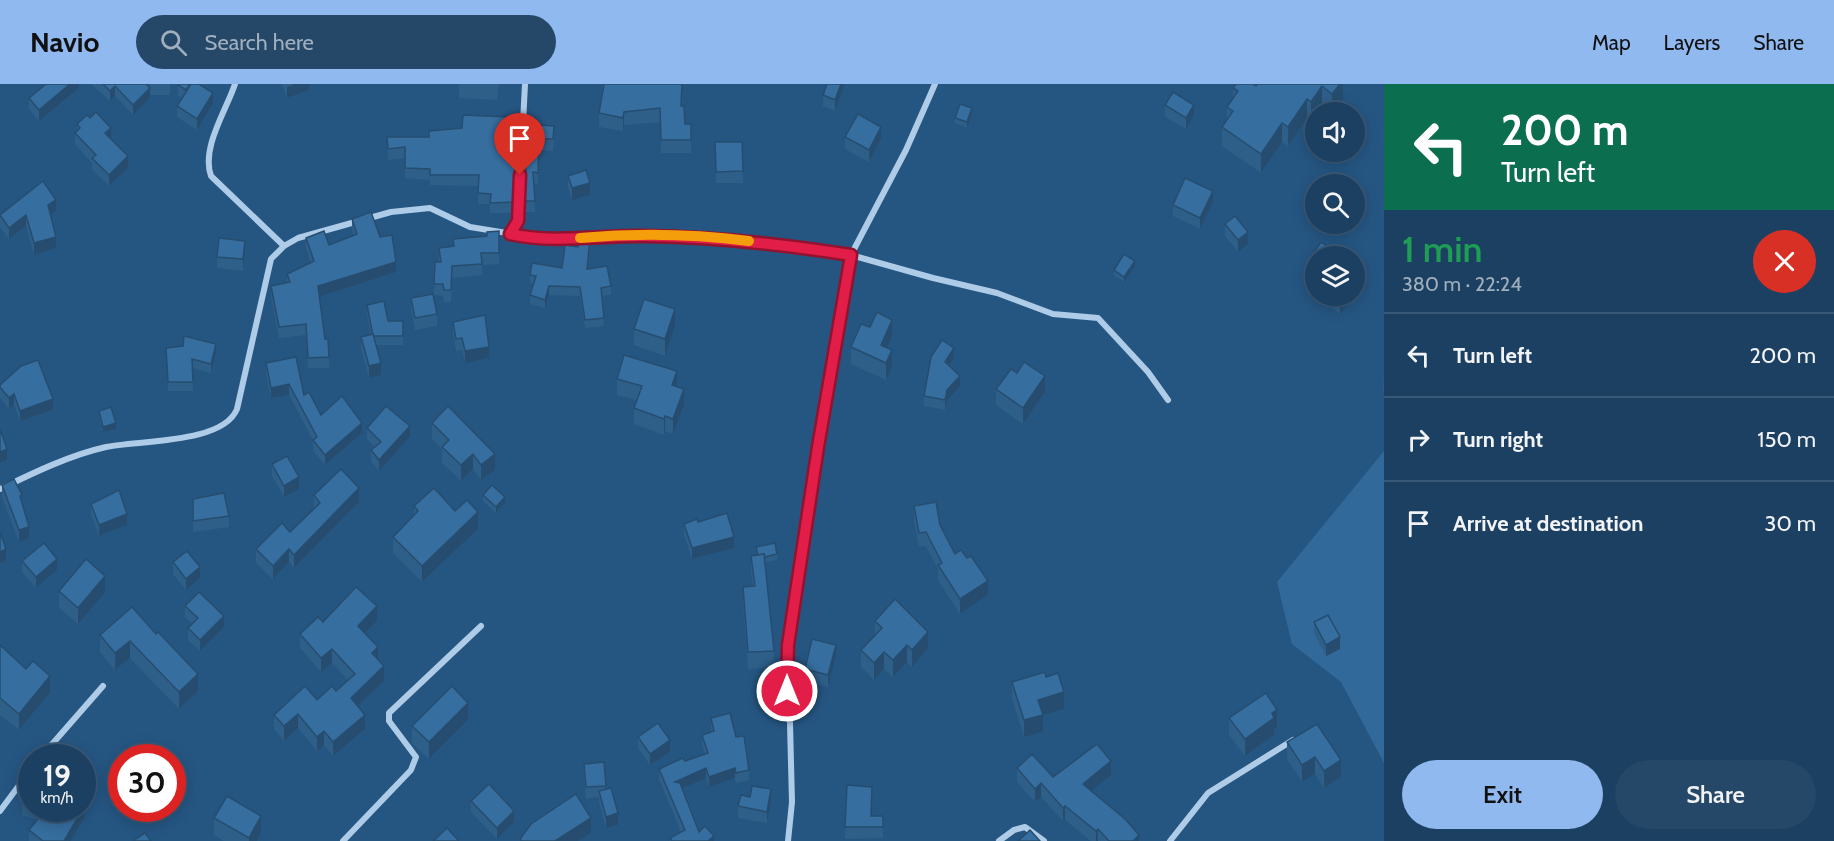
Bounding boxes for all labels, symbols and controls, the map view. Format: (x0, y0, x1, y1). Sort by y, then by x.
search box (136, 15, 556, 69)
text: Navio (30, 25, 100, 59)
icon: search (157, 26, 190, 59)
text: Search here (205, 29, 314, 56)
text: Map (1592, 30, 1631, 55)
text: Layers (1664, 30, 1720, 55)
text: Share (1753, 30, 1804, 55)
map controls (1305, 102, 1365, 306)
button: sound (1305, 102, 1365, 162)
text: 200 m (1501, 104, 1628, 156)
icon: left (1402, 108, 1480, 186)
pin (494, 113, 545, 175)
icon: arrive (503, 122, 536, 155)
text: Turn left (1501, 156, 1595, 189)
button: search (1305, 174, 1365, 234)
text: 1 min (1402, 227, 1482, 271)
button: close (1753, 230, 1816, 293)
button: layers (1305, 246, 1365, 306)
text: 380 m · 22:24 (1402, 272, 1522, 296)
icon: left (1402, 339, 1435, 372)
text: Turn left (1453, 342, 1532, 369)
text: 200 m (1750, 342, 1816, 369)
icon: right (1402, 423, 1435, 456)
text: Turn right (1453, 426, 1543, 453)
text: 150 m (1757, 426, 1816, 453)
icon: arrive (1402, 507, 1435, 540)
text: Arrive at destination (1453, 510, 1643, 537)
text: 30 m (1764, 510, 1816, 537)
position arrow (755, 659, 819, 723)
speed limit sign: 30 (108, 744, 186, 822)
text: 19 (43, 757, 71, 794)
button: Exit (1402, 760, 1603, 829)
button: Share (1615, 760, 1816, 829)
text: km/h (41, 789, 73, 807)

